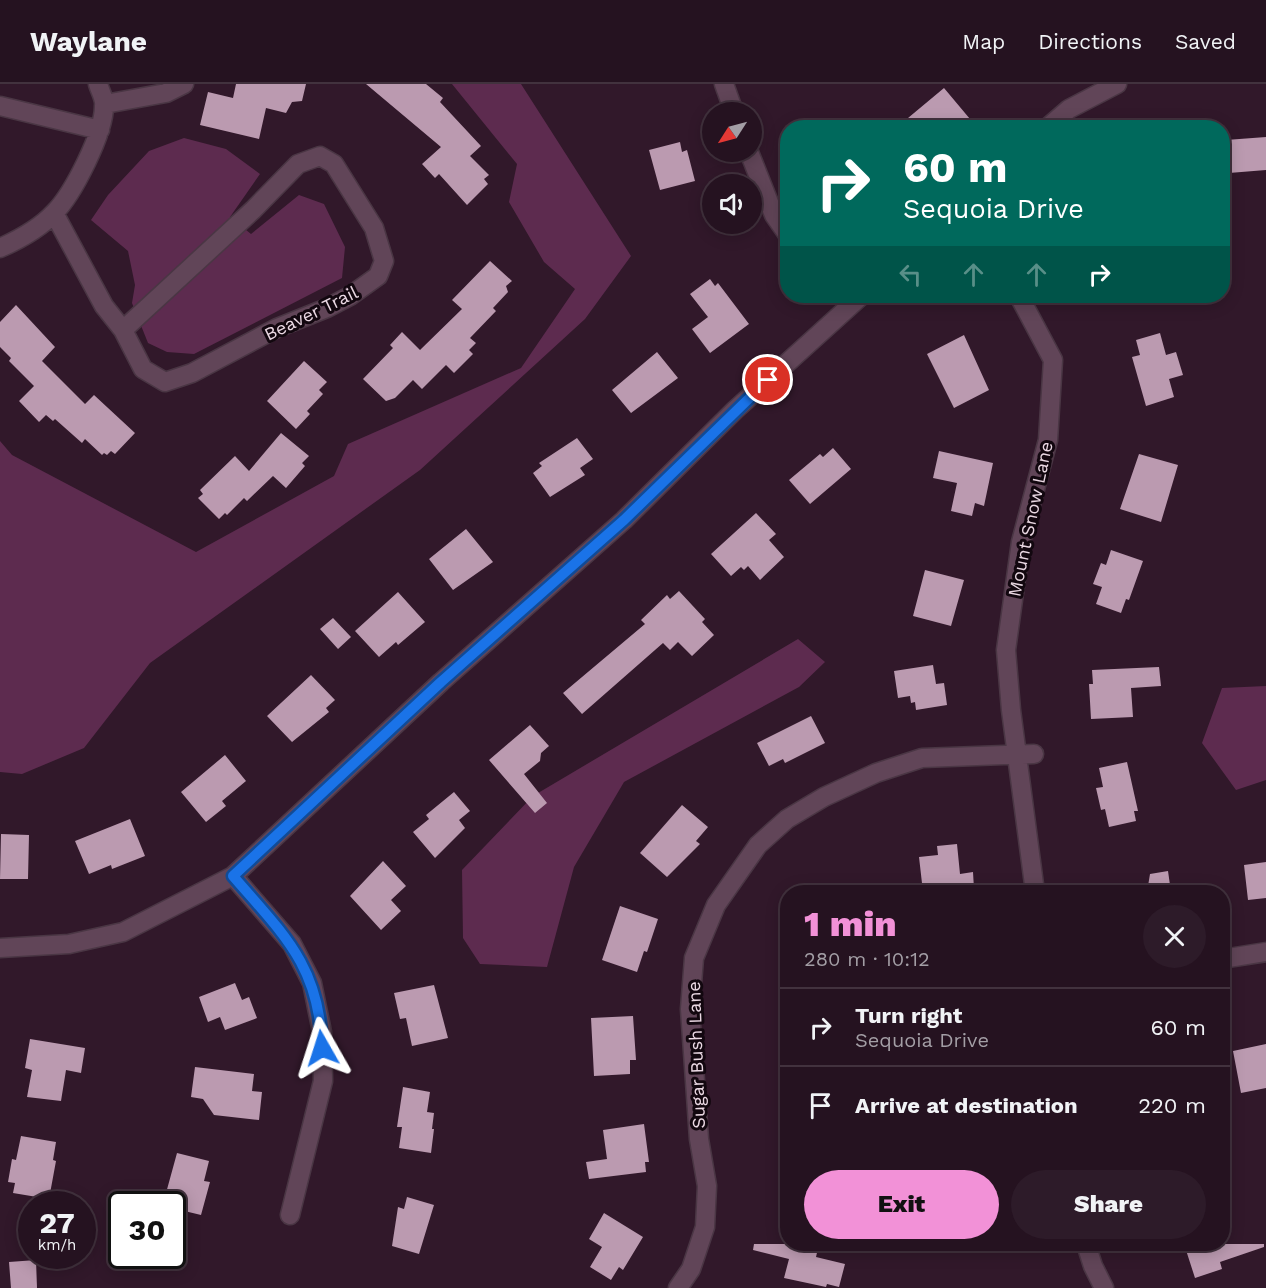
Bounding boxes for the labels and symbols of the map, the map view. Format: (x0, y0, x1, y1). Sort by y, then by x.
north arrow (702, 102, 762, 162)
street label: Beaver Trail (261, 281, 362, 345)
pin (742, 354, 793, 405)
street label: Mount Snow Lane (1003, 439, 1057, 599)
street label: Sugar Bush Lane (683, 981, 709, 1129)
position arrow (290, 1016, 354, 1080)
speed limit sign: 30 (108, 1191, 186, 1269)

